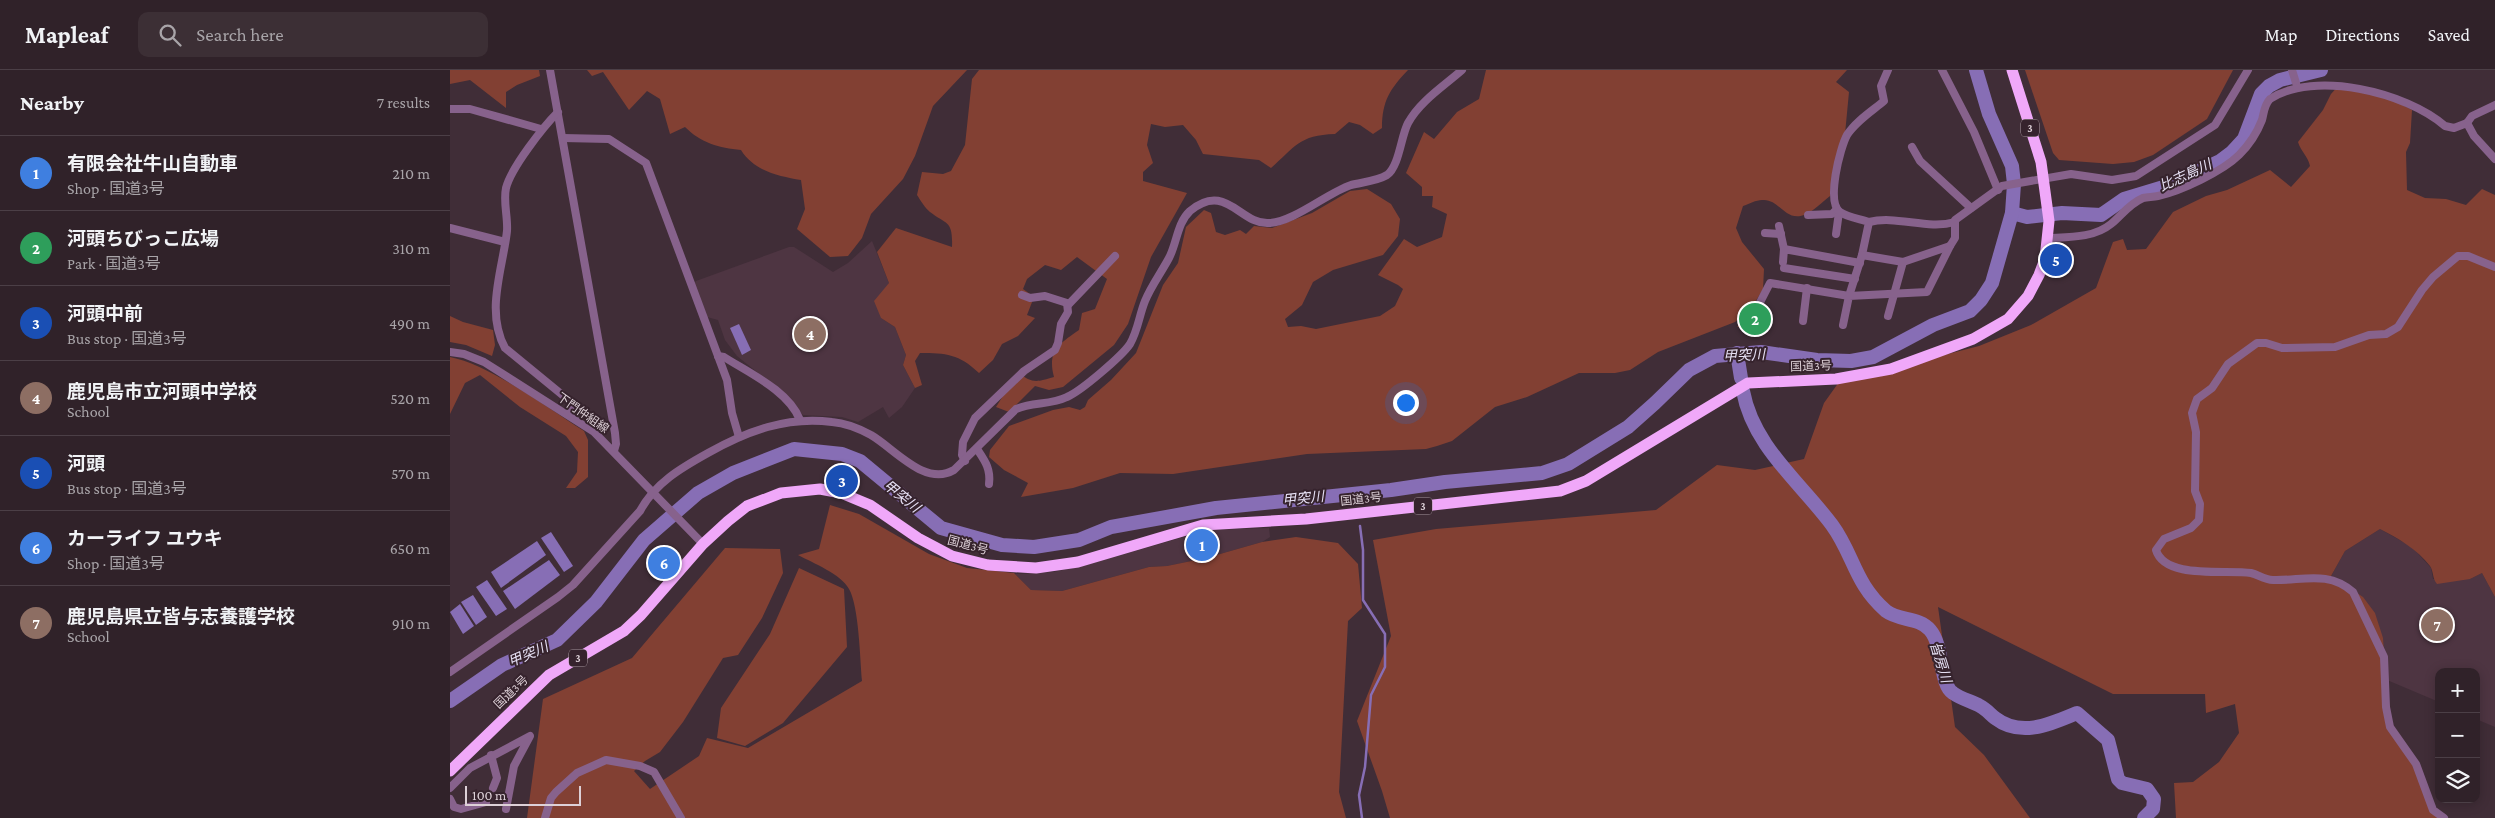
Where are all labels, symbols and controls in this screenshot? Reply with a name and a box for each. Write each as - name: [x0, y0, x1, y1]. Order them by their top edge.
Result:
- search box: [138, 12, 488, 57]
- text: Mapleaf: [25, 21, 108, 48]
- icon: search: [156, 21, 184, 49]
- text: Search here: [196, 24, 284, 45]
- text: Map: [2265, 25, 2297, 45]
- text: Directions: [2325, 25, 2400, 45]
- text: Saved: [2428, 25, 2470, 45]
- text: Nearby: [20, 91, 84, 115]
- text: 7 results: [377, 94, 430, 111]
- road number: 3: [2021, 119, 2039, 136]
- text: 有限会社牛山自動車: [67, 153, 238, 174]
- water label: 比志島川: [2156, 155, 2216, 194]
- text: 1: [33, 165, 39, 182]
- text: 210 m: [392, 165, 430, 182]
- text: Shop · 国道3号: [67, 180, 165, 197]
- text: 河頭ちびっこ広場: [67, 228, 219, 249]
- text: 2: [32, 240, 40, 257]
- text: 310 m: [392, 240, 430, 257]
- pin: 5: [2040, 241, 2072, 279]
- text: Park · 国道3号: [67, 255, 161, 272]
- pin: 2: [1739, 300, 1771, 338]
- text: 河頭中前: [67, 303, 143, 324]
- text: 3: [32, 315, 40, 332]
- text: 490 m: [389, 315, 430, 332]
- pin: 4: [794, 315, 826, 353]
- text: Bus stop · 国道3号: [67, 330, 187, 347]
- water label: 甲突川: [1723, 346, 1767, 364]
- street label: 国道3号: [1790, 358, 1832, 374]
- text: 鹿児島市立河頭中学校: [67, 381, 257, 402]
- text: 4: [32, 390, 40, 407]
- text: 520 m: [390, 390, 430, 407]
- street label: 下門仲組線: [554, 390, 612, 436]
- your location: [1393, 390, 1419, 416]
- text: School: [67, 403, 110, 420]
- text: 河頭: [67, 453, 105, 474]
- pin: 3: [826, 462, 858, 500]
- text: 5: [32, 465, 40, 482]
- text: 570 m: [391, 465, 430, 482]
- water label: 甲突川: [881, 477, 925, 517]
- text: Bus stop · 国道3号: [67, 480, 187, 497]
- water label: 甲突川: [1281, 488, 1327, 508]
- street label: 国道3号: [1340, 490, 1382, 508]
- road number: 3: [1414, 498, 1432, 514]
- pin: 1: [1186, 526, 1218, 564]
- text: カーライフ ユウキ: [67, 528, 223, 549]
- street label: 国道3号: [946, 533, 990, 557]
- text: 6: [32, 540, 40, 557]
- text: 650 m: [390, 540, 430, 557]
- pin: 6: [648, 544, 680, 582]
- text: Shop · 国道3号: [67, 555, 165, 572]
- text: 鹿児島県立皆与志養護学校: [67, 606, 295, 627]
- pin: 7: [2421, 606, 2453, 644]
- text: 7: [32, 615, 40, 632]
- text: 910 m: [392, 615, 430, 632]
- text: School: [67, 628, 110, 645]
- water label: 甲突川: [506, 637, 552, 670]
- water label: 皆房川: [1927, 640, 1955, 686]
- road number: 3: [569, 650, 587, 666]
- map controls: [2435, 668, 2480, 803]
- button: +: [2435, 668, 2480, 713]
- street label: 国道3号: [491, 672, 531, 712]
- button: −: [2435, 713, 2480, 758]
- button: layers: [2435, 758, 2480, 803]
- scale bar: [465, 783, 581, 806]
- text: 100 m: [472, 787, 506, 803]

